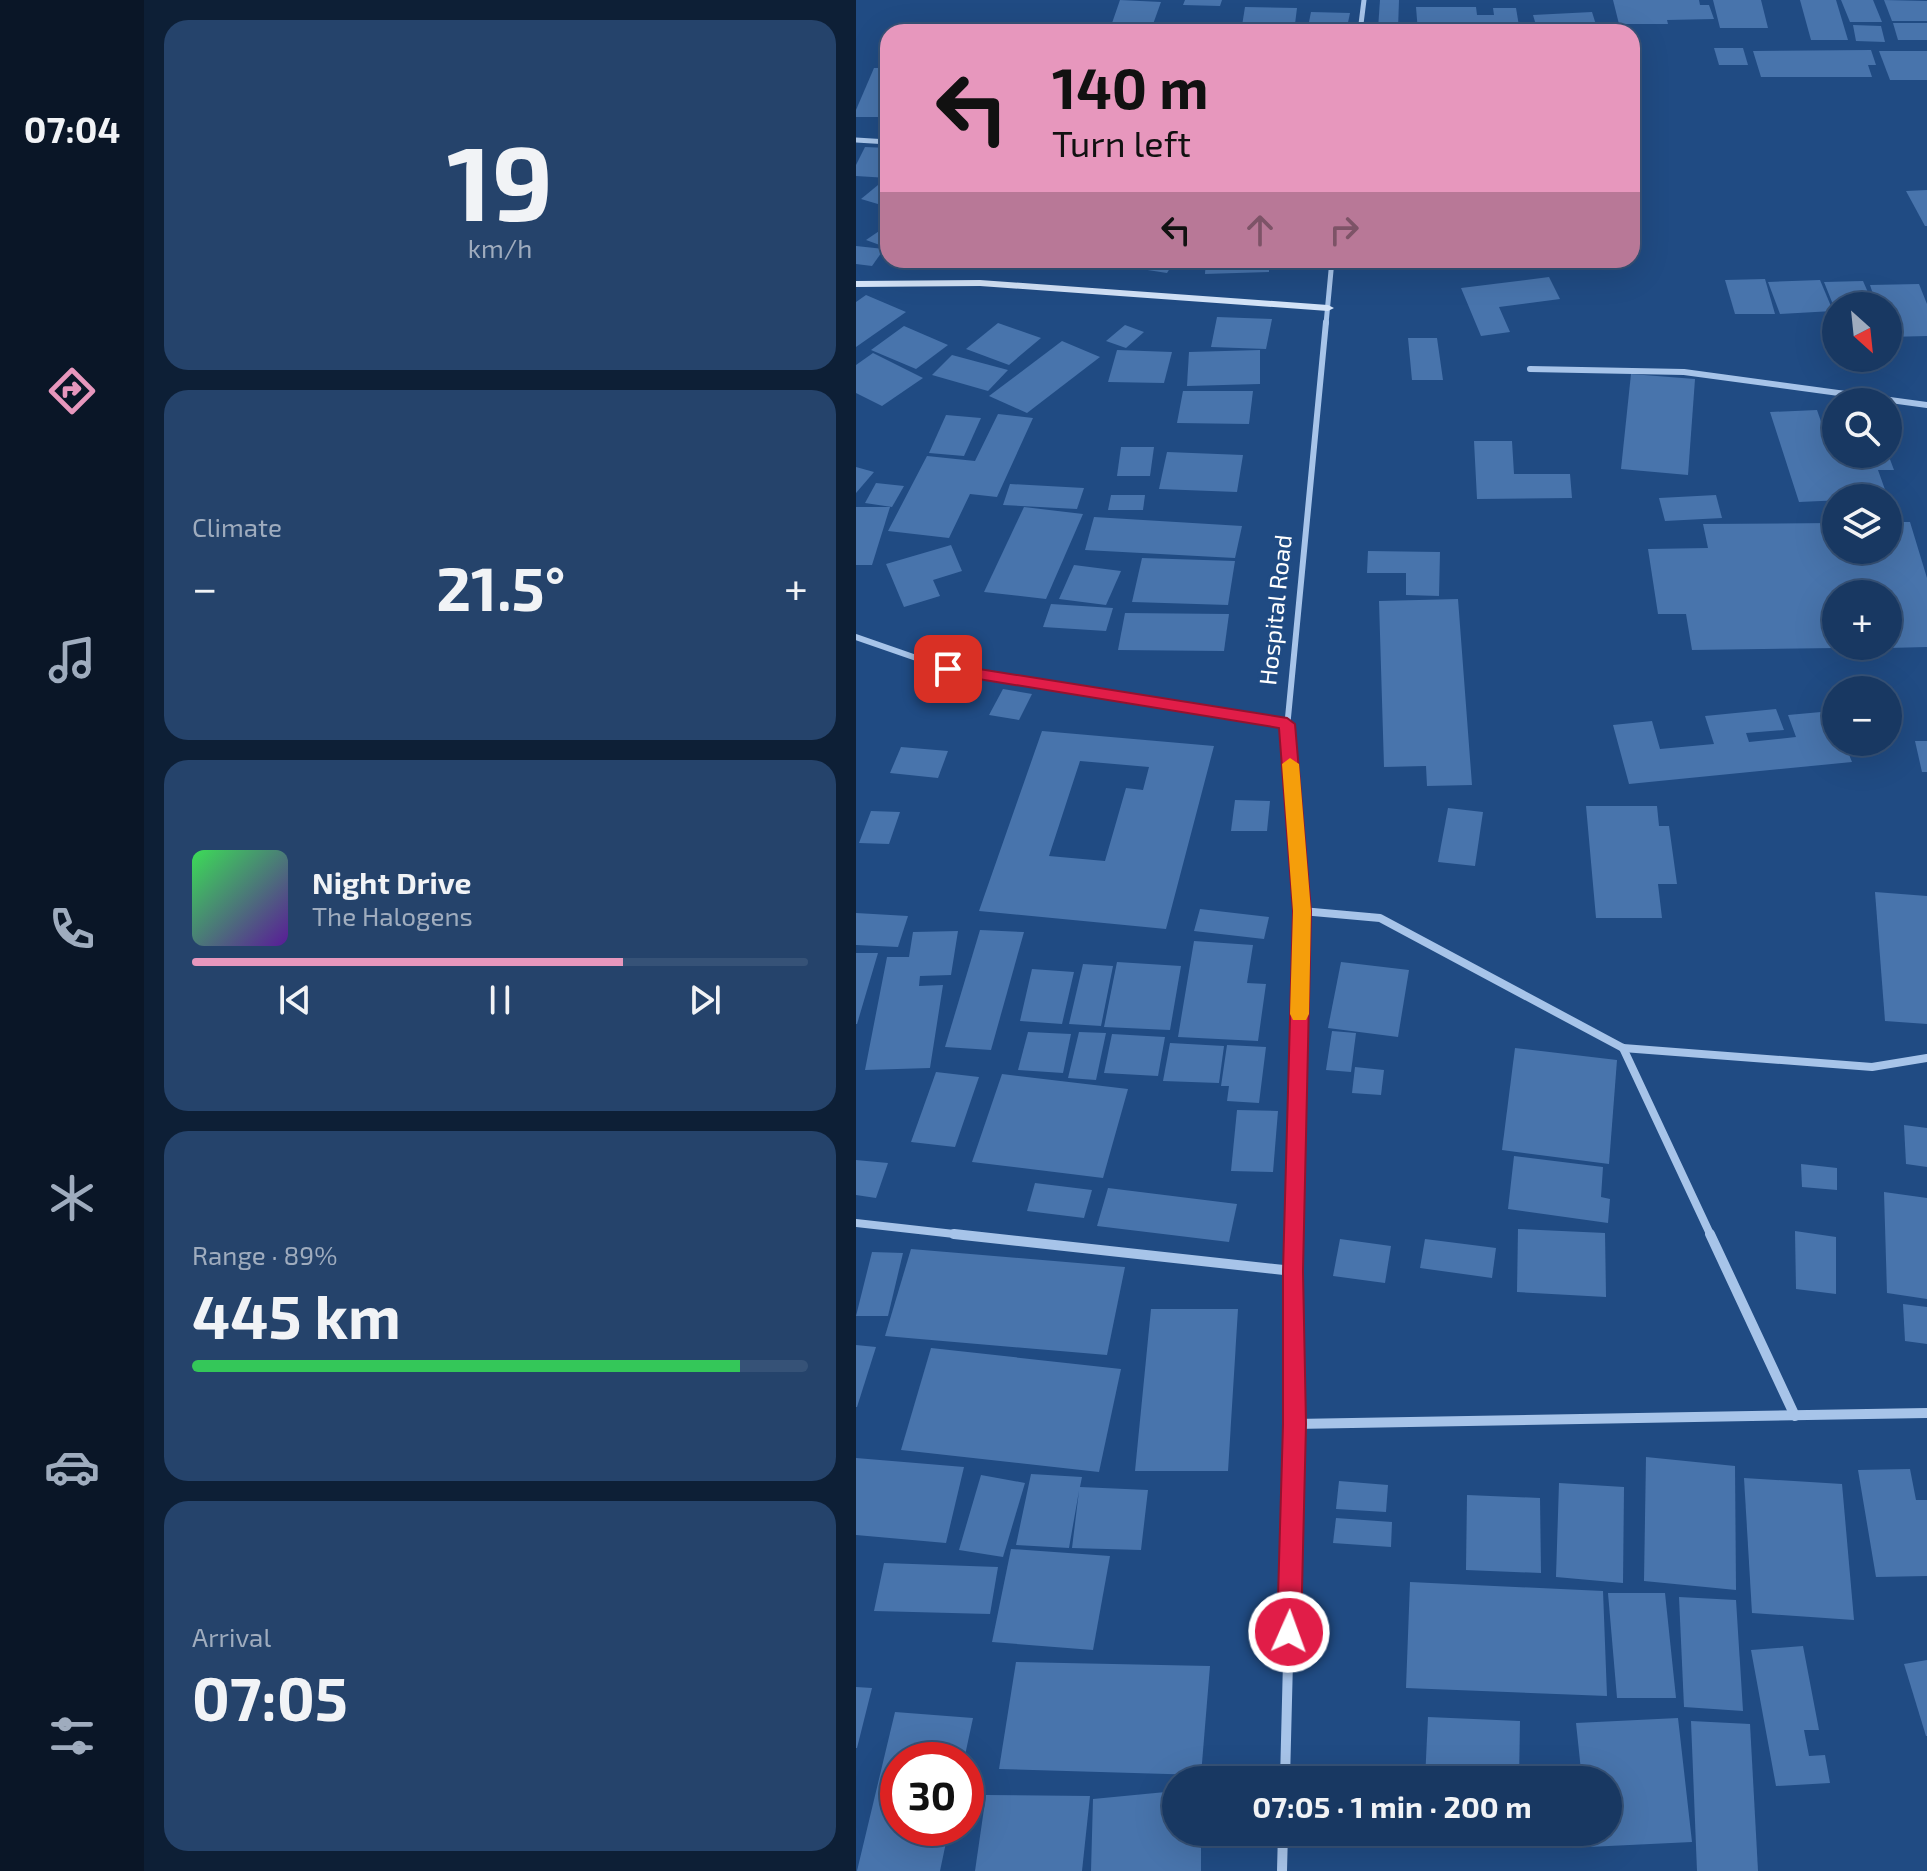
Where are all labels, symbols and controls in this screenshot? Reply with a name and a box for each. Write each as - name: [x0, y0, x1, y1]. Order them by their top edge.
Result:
- text: 140 m: [1052, 53, 1209, 120]
- icon: left: [920, 56, 1024, 160]
- text: 07:04: [24, 107, 120, 150]
- text: 19: [447, 117, 553, 242]
- text: Turn left: [1052, 121, 1191, 164]
- icon: left: [1154, 208, 1198, 252]
- icon: ahead: [1238, 208, 1282, 252]
- icon: right: [1322, 208, 1366, 252]
- text: km/h: [468, 232, 532, 263]
- north arrow: [1822, 292, 1902, 372]
- map controls: [1822, 292, 1902, 756]
- icon: directions: [44, 363, 100, 419]
- button: search: [1822, 388, 1902, 468]
- button: layers: [1822, 484, 1902, 564]
- text: Climate: [192, 511, 282, 542]
- street label: Hospital Road: [1252, 533, 1297, 687]
- text: 21.5°: [436, 551, 565, 623]
- text: −: [192, 560, 218, 613]
- text: +: [784, 560, 808, 613]
- button: +: [1822, 580, 1902, 660]
- icon: music: [44, 632, 100, 688]
- pin: [914, 635, 982, 703]
- icon: arrive: [926, 647, 970, 691]
- button: −: [1822, 676, 1902, 756]
- text: Night Drive: [312, 864, 471, 900]
- text: The Halogens: [312, 900, 473, 931]
- icon: phone: [44, 901, 100, 957]
- icon: previous: [273, 978, 317, 1022]
- icon: pause: [478, 978, 522, 1022]
- icon: next: [683, 978, 727, 1022]
- icon: climate: [44, 1170, 100, 1226]
- text: Range · 89%: [192, 1239, 337, 1270]
- text: 445 km: [192, 1279, 401, 1351]
- icon: car: [44, 1439, 100, 1495]
- position arrow: [1247, 1590, 1331, 1674]
- text: Arrival: [192, 1621, 271, 1652]
- text: 07:05: [192, 1661, 348, 1733]
- icon: filters: [44, 1708, 100, 1764]
- speed limit sign: 30: [880, 1742, 984, 1846]
- text: 07:05 · 1 min · 200 m: [1252, 1788, 1532, 1824]

